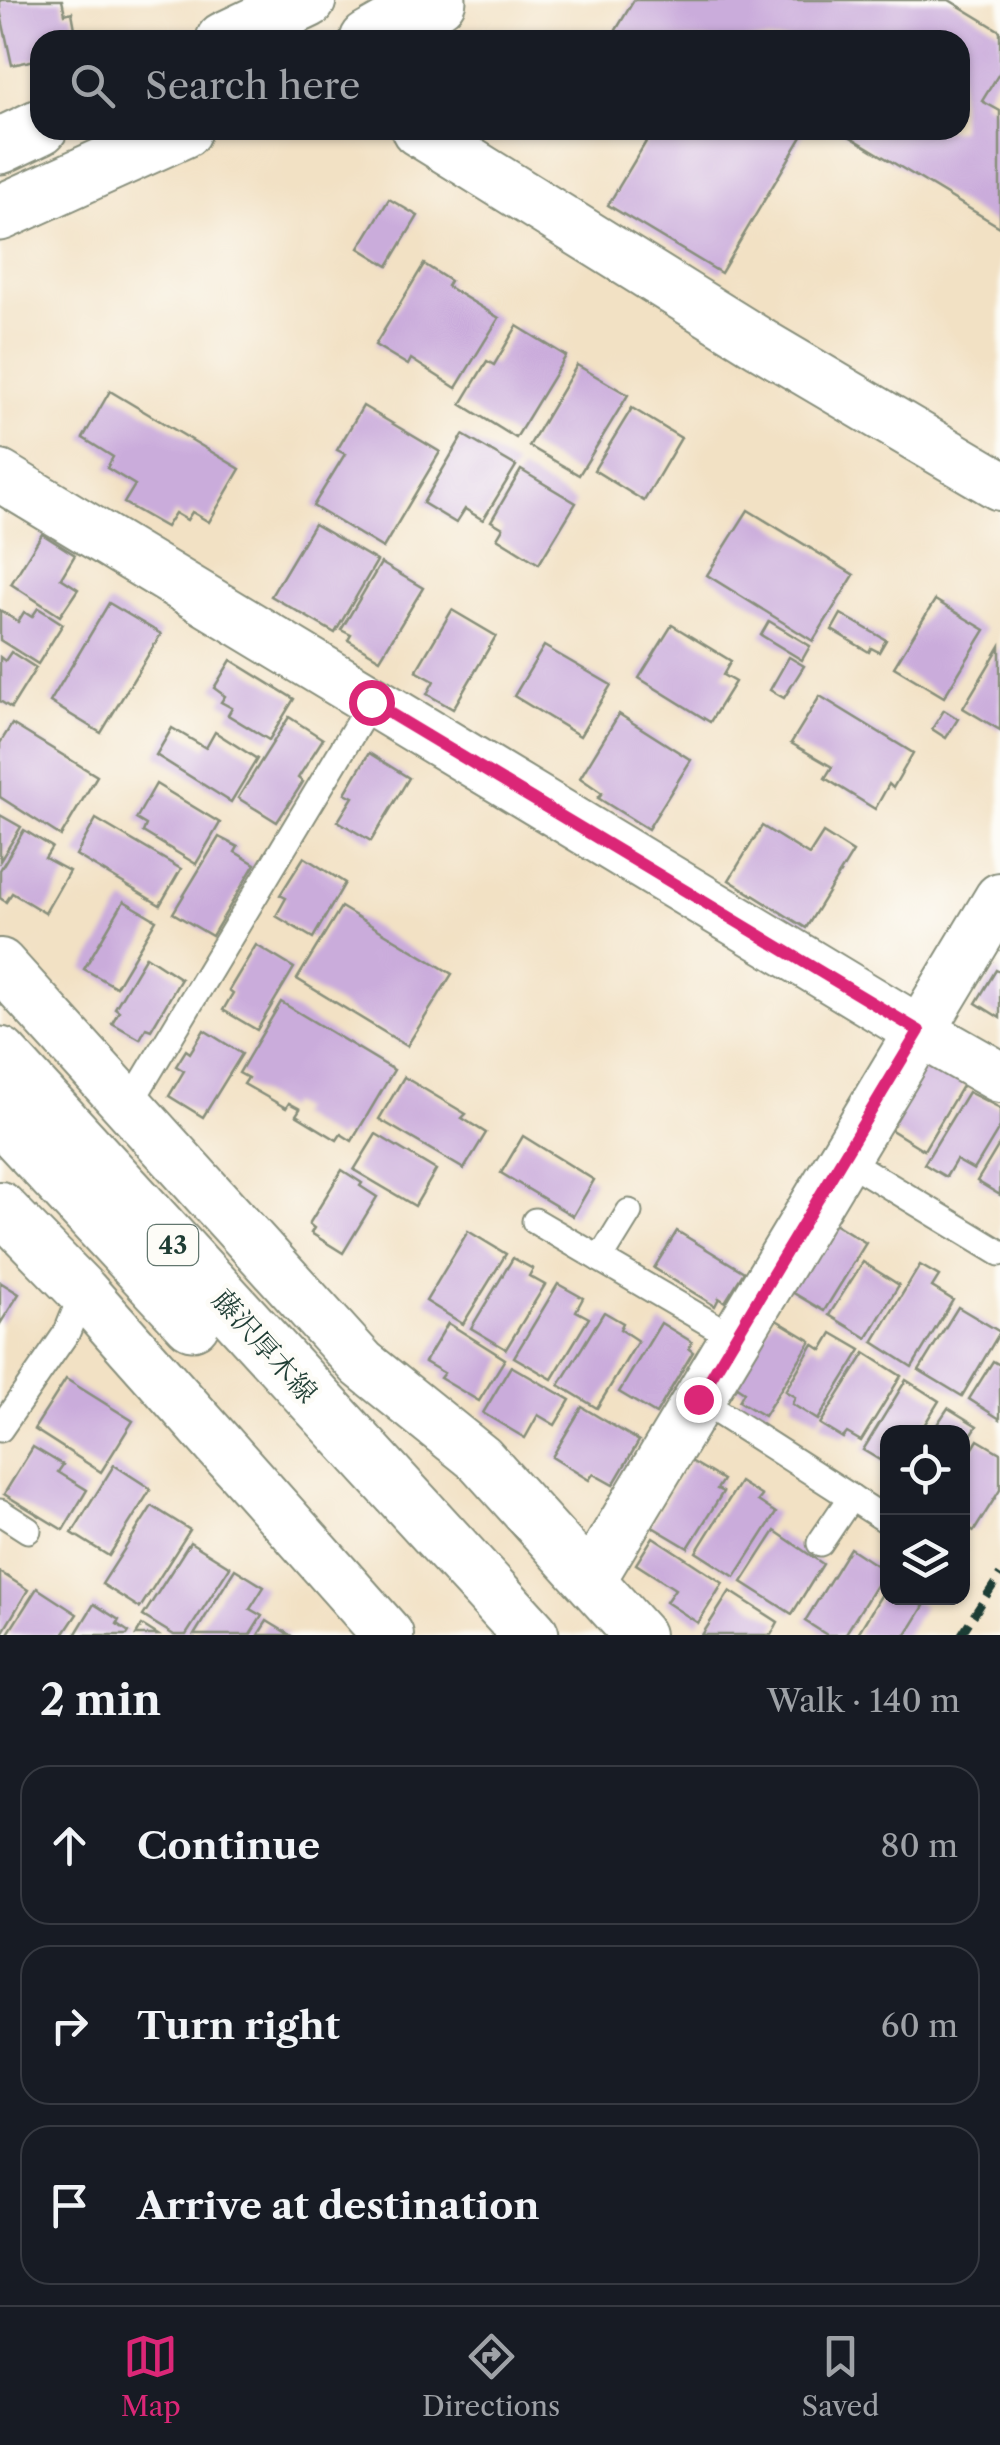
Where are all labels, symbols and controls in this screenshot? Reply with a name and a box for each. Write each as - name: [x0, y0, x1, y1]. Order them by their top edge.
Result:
- search box: [30, 30, 970, 140]
- icon: search: [65, 58, 120, 113]
- text: Search here: [145, 62, 360, 109]
- route start: [349, 680, 395, 726]
- road number: 43: [148, 1225, 198, 1265]
- street label: 藤沢厚木線: [206, 1283, 324, 1409]
- route end: [676, 1377, 722, 1423]
- map controls: [880, 1425, 970, 1605]
- button: locate: [880, 1425, 970, 1515]
- button: layers: [880, 1515, 970, 1605]
- text: 2 min: [40, 1674, 161, 1726]
- text: Walk · 140 m: [767, 1681, 960, 1720]
- icon: ahead: [42, 1818, 97, 1873]
- text: Continue: [137, 1822, 320, 1869]
- text: 80 m: [880, 1826, 958, 1865]
- icon: right: [42, 1998, 97, 2053]
- text: Turn right: [137, 2002, 340, 2049]
- text: 60 m: [881, 2006, 958, 2045]
- icon: arrive: [42, 2178, 97, 2233]
- text: Arrive at destination: [137, 2182, 540, 2229]
- tab: Map: [121, 2329, 181, 2423]
- tab: Directions: [422, 2329, 560, 2423]
- tab: Saved: [802, 2329, 879, 2423]

